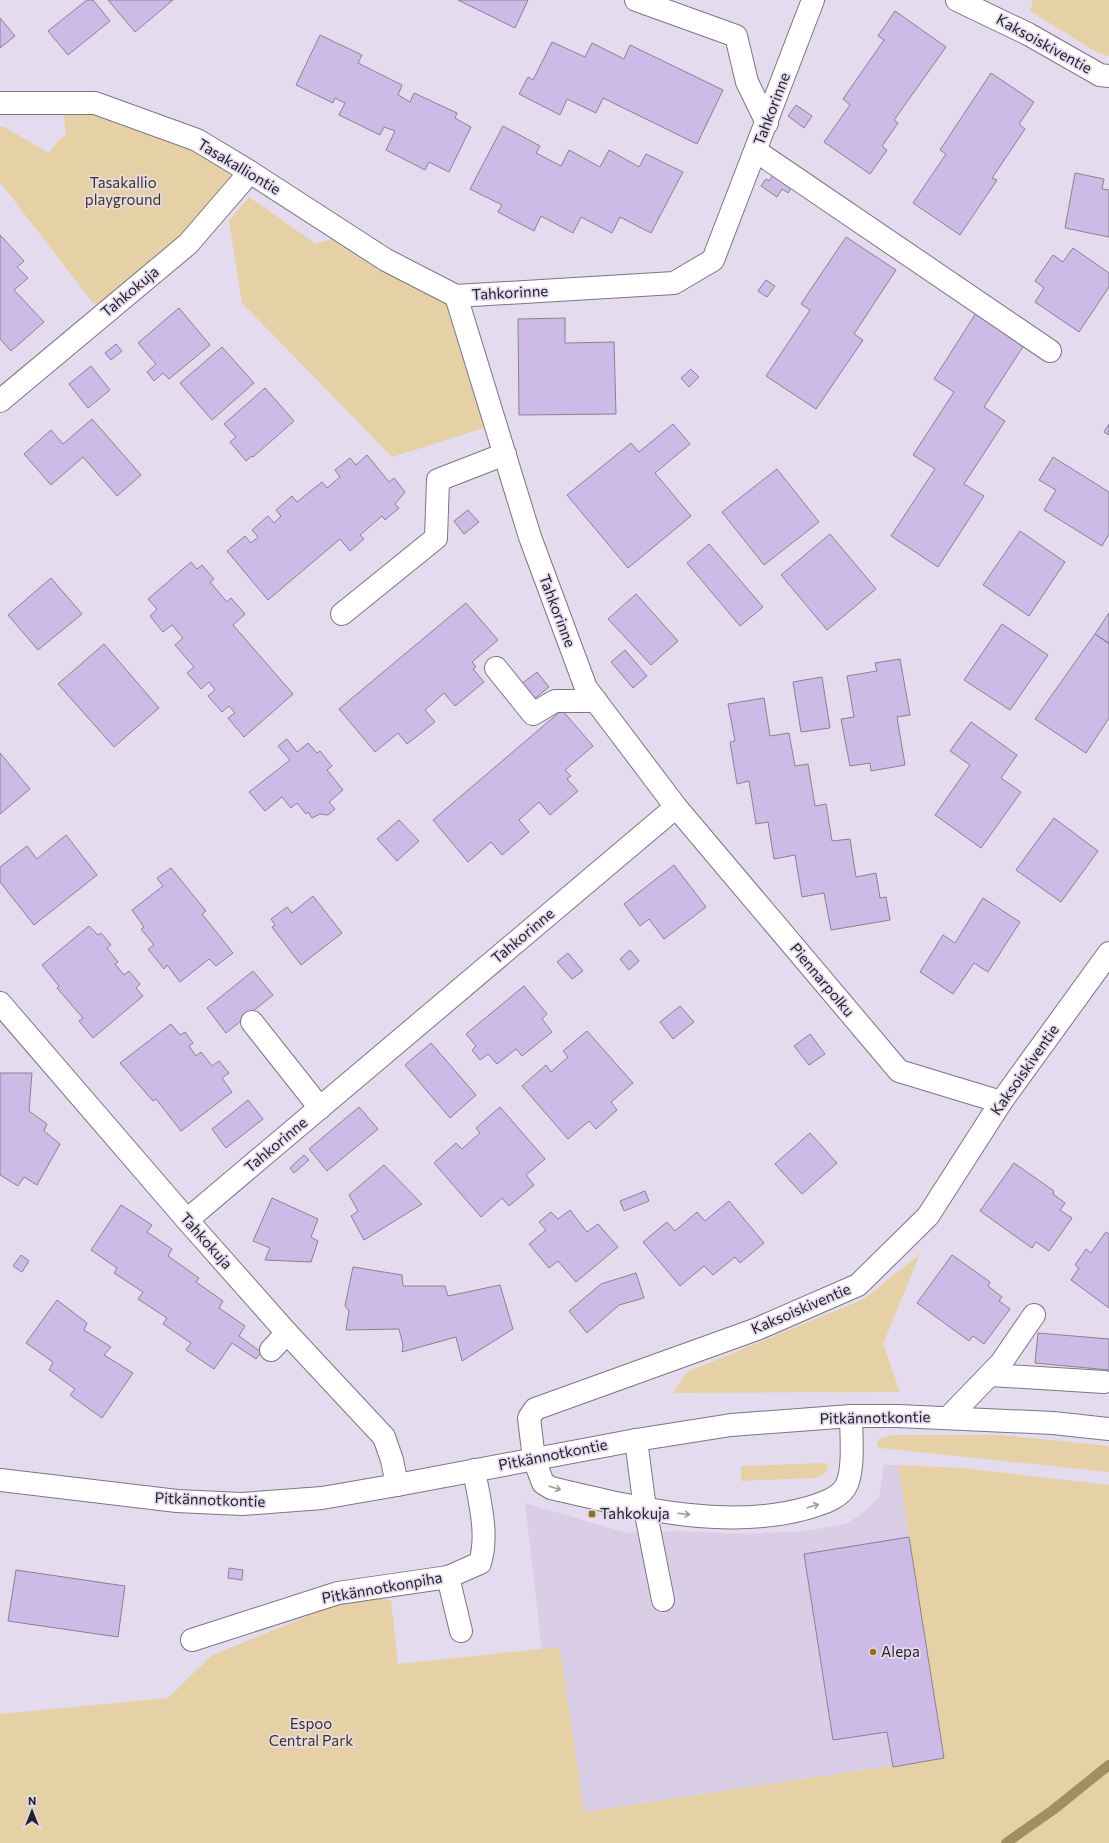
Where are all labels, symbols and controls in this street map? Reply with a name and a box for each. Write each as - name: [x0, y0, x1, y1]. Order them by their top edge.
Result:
- street label: Kaksoiskiventie: [994, 9, 1095, 77]
- street label: Tahkorinne: [749, 70, 793, 148]
- street label: Tasakalliontie: [195, 134, 284, 198]
- park label: Tasakallio playground: [85, 173, 161, 208]
- street label: Tahkokuja: [97, 262, 162, 321]
- street label: Tahkorinne: [471, 281, 549, 303]
- street label: Tahkorinne: [536, 572, 580, 650]
- street label: Tahkorinne: [487, 904, 557, 967]
- street label: Piennarpolku: [787, 939, 859, 1020]
- street label: Kaksoiskiventie: [986, 1021, 1062, 1118]
- street label: Tahkorinne: [240, 1113, 310, 1176]
- street label: Tahkokuja: [177, 1208, 237, 1272]
- street label: Kaksoiskiventie: [748, 1279, 853, 1337]
- street label: Pitkännotkontie: [819, 1407, 931, 1427]
- street label: Pitkännotkontie: [497, 1435, 609, 1473]
- one-way arrow: [548, 1485, 561, 1492]
- street label: Pitkännotkontie: [154, 1488, 266, 1510]
- one-way arrow: [806, 1502, 819, 1509]
- place label: Tahkokuja: [600, 1504, 670, 1522]
- marker: Tahkokuja: [587, 1509, 597, 1519]
- one-way arrow: [677, 1510, 690, 1518]
- street label: Pitkännotkonpiha: [320, 1568, 443, 1606]
- place label: Alepa: [881, 1642, 920, 1660]
- marker: Alepa: [868, 1647, 878, 1657]
- park label: Espoo Central Park: [269, 1714, 353, 1749]
- north arrow: [12, 1791, 52, 1831]
- text: N: [28, 1794, 36, 1807]

